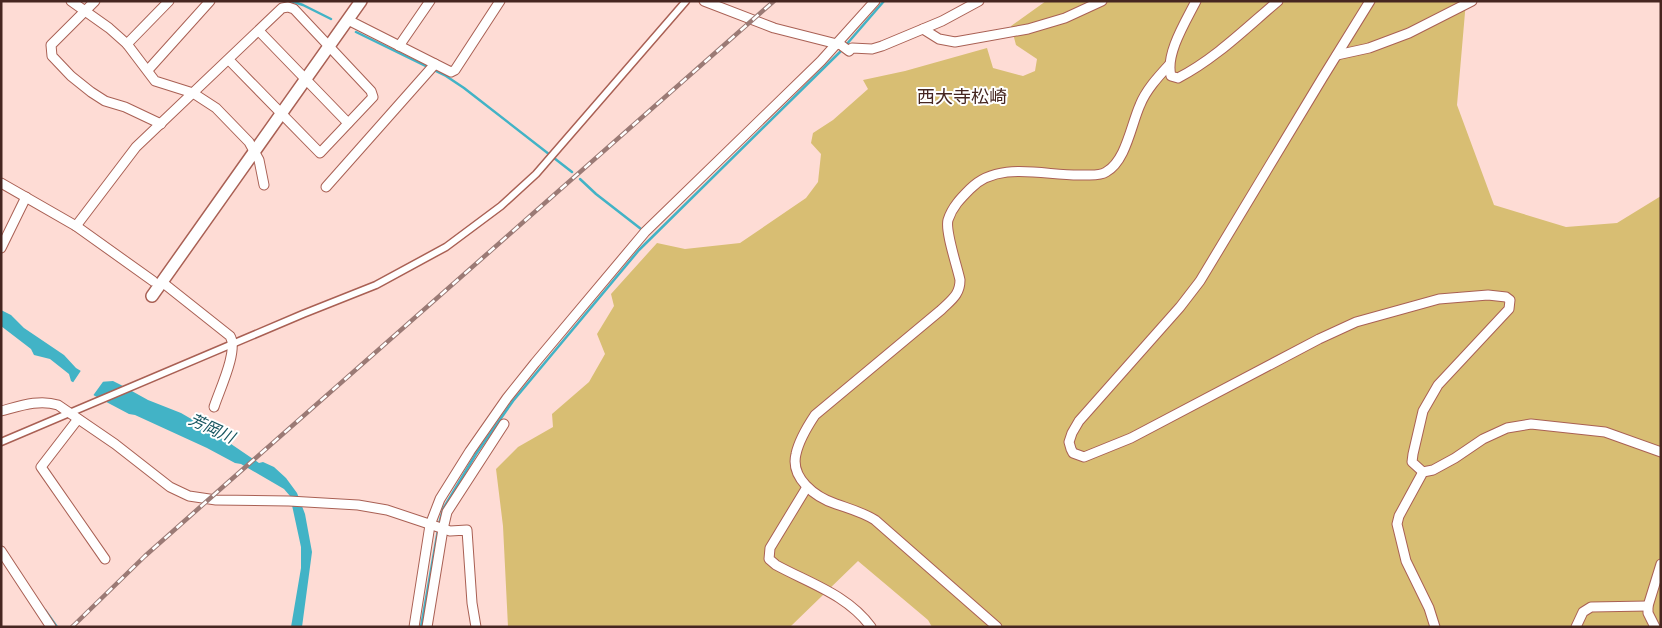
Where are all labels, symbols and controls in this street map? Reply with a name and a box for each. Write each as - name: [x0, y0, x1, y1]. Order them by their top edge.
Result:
- district label: 西大寺松崎: [917, 85, 1007, 109]
- water label: 芳岡川: [185, 409, 240, 450]

